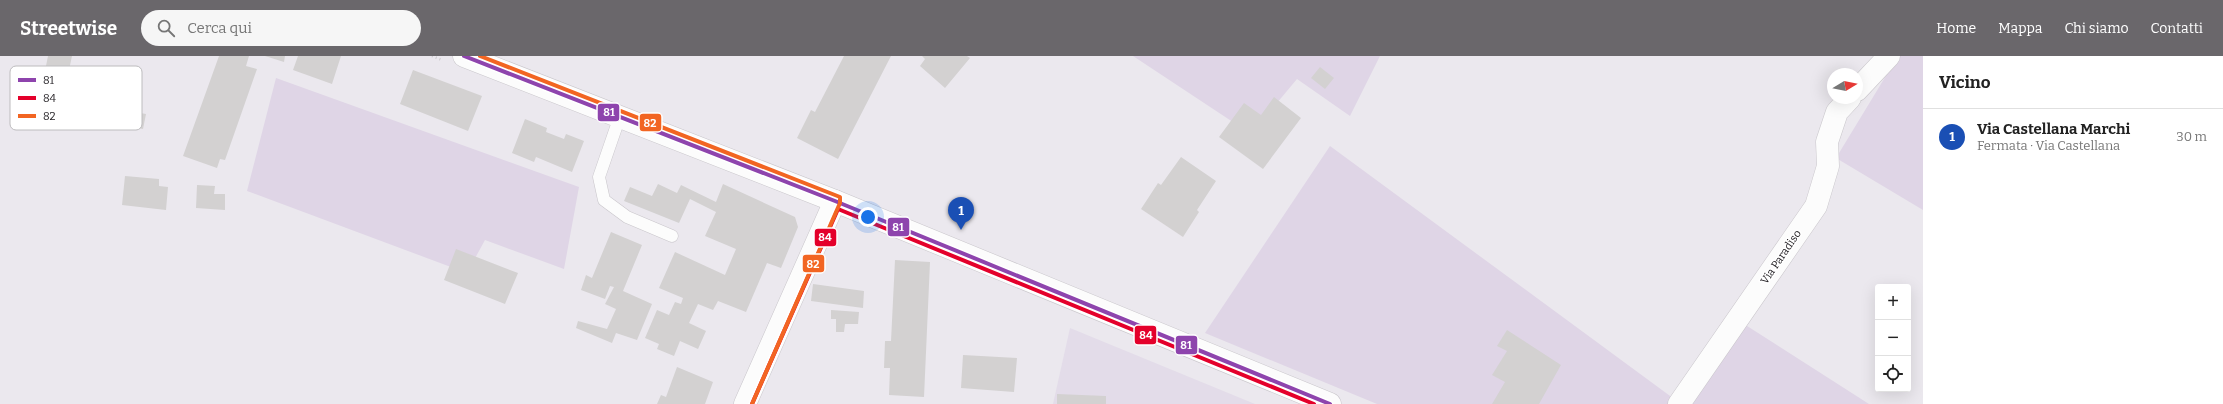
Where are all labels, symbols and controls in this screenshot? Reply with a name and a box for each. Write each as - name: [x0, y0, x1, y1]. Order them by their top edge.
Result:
- search box: [141, 10, 421, 46]
- text: Streetwise: [20, 17, 117, 40]
- icon: search: [155, 17, 177, 39]
- text: Cerca qui: [187, 19, 252, 37]
- text: Home: [1936, 20, 1976, 37]
- text: Mappa: [1998, 20, 2043, 37]
- text: Chi siamo: [2065, 20, 2129, 37]
- text: Contatti: [2151, 20, 2203, 37]
- legend: [10, 66, 142, 130]
- north arrow: [1827, 68, 1863, 104]
- text: Vicino: [1939, 72, 1991, 93]
- text: 81: [43, 74, 55, 87]
- text: 84: [43, 92, 57, 105]
- line badge: 81: [597, 103, 620, 122]
- text: 81: [603, 106, 615, 119]
- text: 82: [43, 110, 56, 123]
- line badge: 82: [639, 113, 662, 132]
- text: 82: [644, 117, 656, 130]
- text: Via Castellana Marchi: [1977, 120, 2130, 138]
- text: 1: [1949, 129, 1955, 144]
- text: 30 m: [2176, 129, 2207, 144]
- text: Fermata · Via Castellana: [1977, 138, 2120, 153]
- pin: 1: [948, 197, 974, 230]
- your location: [858, 207, 878, 227]
- line badge: 81: [887, 217, 910, 237]
- text: 81: [892, 221, 904, 234]
- street label: Via Paradiso: [1758, 227, 1804, 287]
- line badge: 84: [814, 228, 837, 247]
- text: 84: [818, 231, 832, 244]
- line badge: 82: [802, 254, 825, 273]
- text: 82: [807, 258, 819, 271]
- map controls: [1875, 284, 1911, 392]
- button: +: [1875, 284, 1911, 320]
- button: −: [1875, 320, 1911, 356]
- line badge: 84: [1134, 325, 1157, 345]
- text: 84: [1139, 329, 1153, 342]
- line badge: 81: [1175, 335, 1198, 355]
- text: 81: [1180, 339, 1192, 352]
- button: locate: [1875, 356, 1911, 392]

